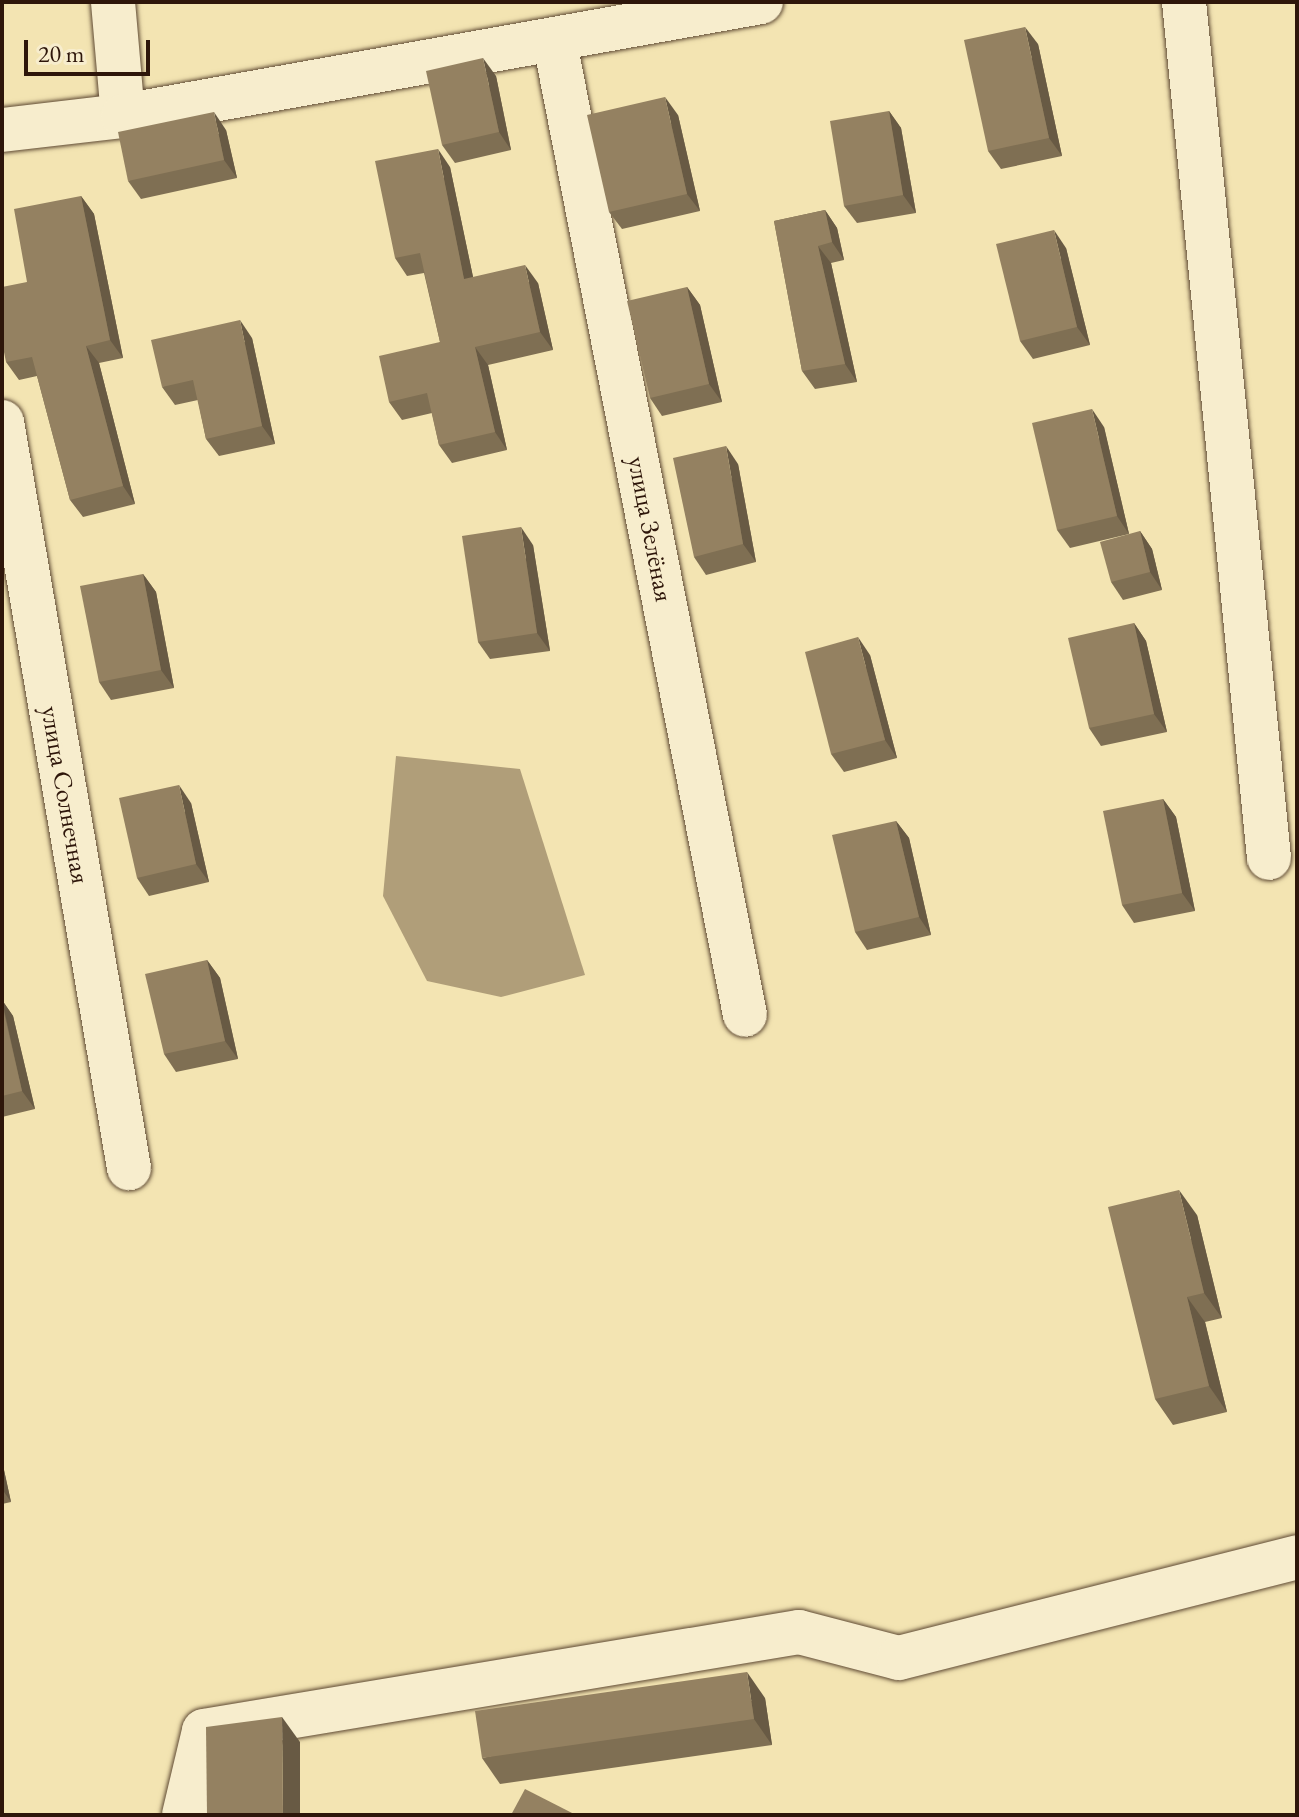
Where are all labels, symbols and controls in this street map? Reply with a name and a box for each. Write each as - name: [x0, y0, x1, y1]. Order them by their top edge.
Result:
- scale bar: [28, 24, 154, 74]
- text: 20 m: [38, 38, 85, 69]
- street label: улица Зелёная: [621, 454, 679, 604]
- street label: улица Солнечная: [34, 704, 96, 886]

